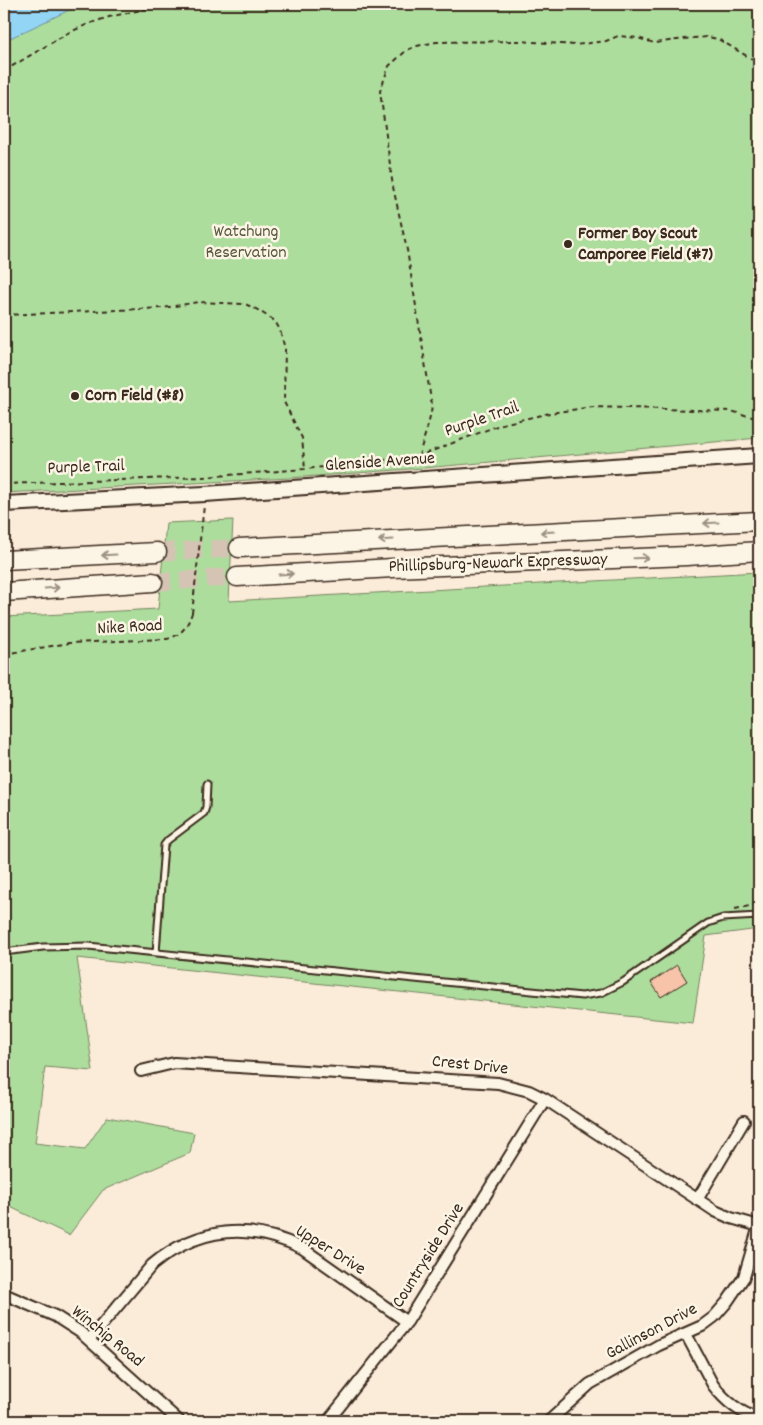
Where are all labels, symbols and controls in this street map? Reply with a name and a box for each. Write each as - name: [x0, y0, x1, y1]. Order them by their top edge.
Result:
- park label: Watchung Reservation: [205, 220, 287, 266]
- place label: Former Boy Scout Camporee Field (#7): [578, 222, 713, 268]
- marker: Former Boy Scout Camporee Field (#7): [562, 238, 574, 250]
- place label: Corn Field (#8): [85, 384, 184, 409]
- marker: Corn Field (#8): [69, 390, 81, 402]
- street label: Purple Trail: [441, 395, 523, 444]
- street label: Glenside Avenue: [324, 447, 436, 479]
- street label: Purple Trail: [47, 454, 126, 482]
- one-way arrow: [703, 519, 719, 528]
- one-way arrow: [541, 527, 557, 536]
- one-way arrow: [378, 536, 394, 545]
- street label: Phillipsburg-Newark Expressway: [388, 548, 609, 580]
- one-way arrow: [101, 550, 117, 560]
- one-way arrow: [632, 553, 648, 562]
- one-way arrow: [278, 570, 294, 579]
- one-way arrow: [44, 583, 60, 593]
- street label: Nike Road: [97, 614, 163, 642]
- street label: Crest Drive: [431, 1050, 509, 1082]
- street label: Countryside Drive: [387, 1199, 471, 1313]
- street label: Upper Drive: [290, 1220, 370, 1282]
- street label: Gallinson Drive: [602, 1297, 702, 1367]
- street label: Winchip Road: [65, 1300, 149, 1374]

